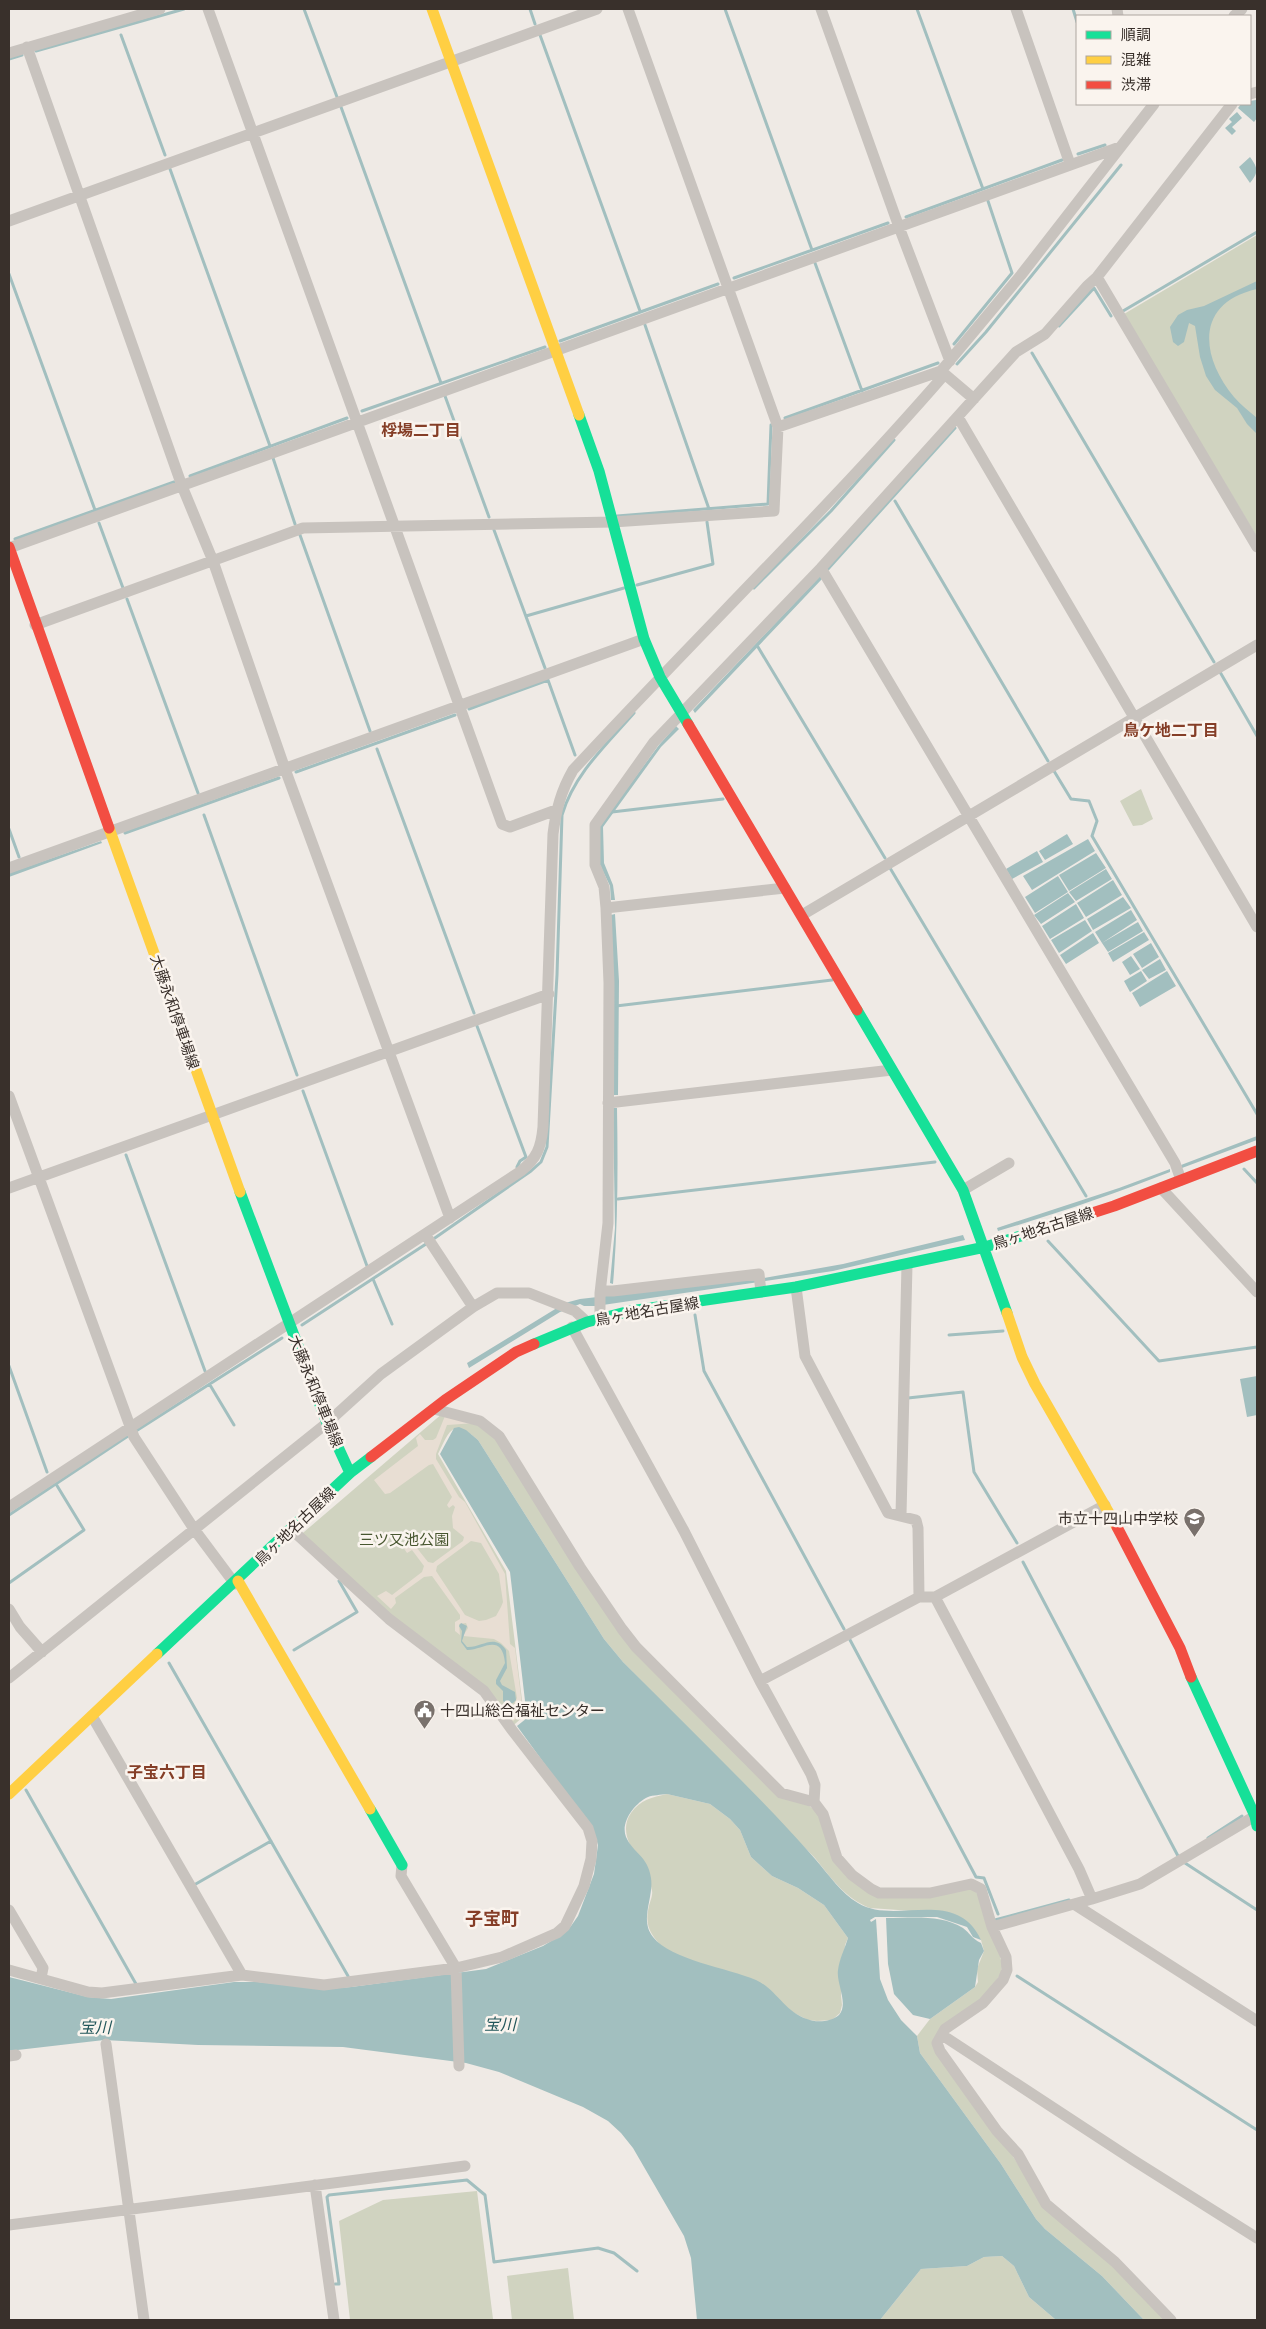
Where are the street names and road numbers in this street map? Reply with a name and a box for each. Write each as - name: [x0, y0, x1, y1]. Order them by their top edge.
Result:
- street label: 大藤永和停車場線: [146, 952, 204, 1072]
- street label: 鳥ヶ地名古屋線: [990, 1203, 1096, 1253]
- street label: 鳥ヶ地名古屋線: [594, 1293, 700, 1329]
- street label: 大藤永和停車場線: [285, 1332, 347, 1450]
- street label: 鳥ヶ地名古屋線: [251, 1483, 339, 1569]

